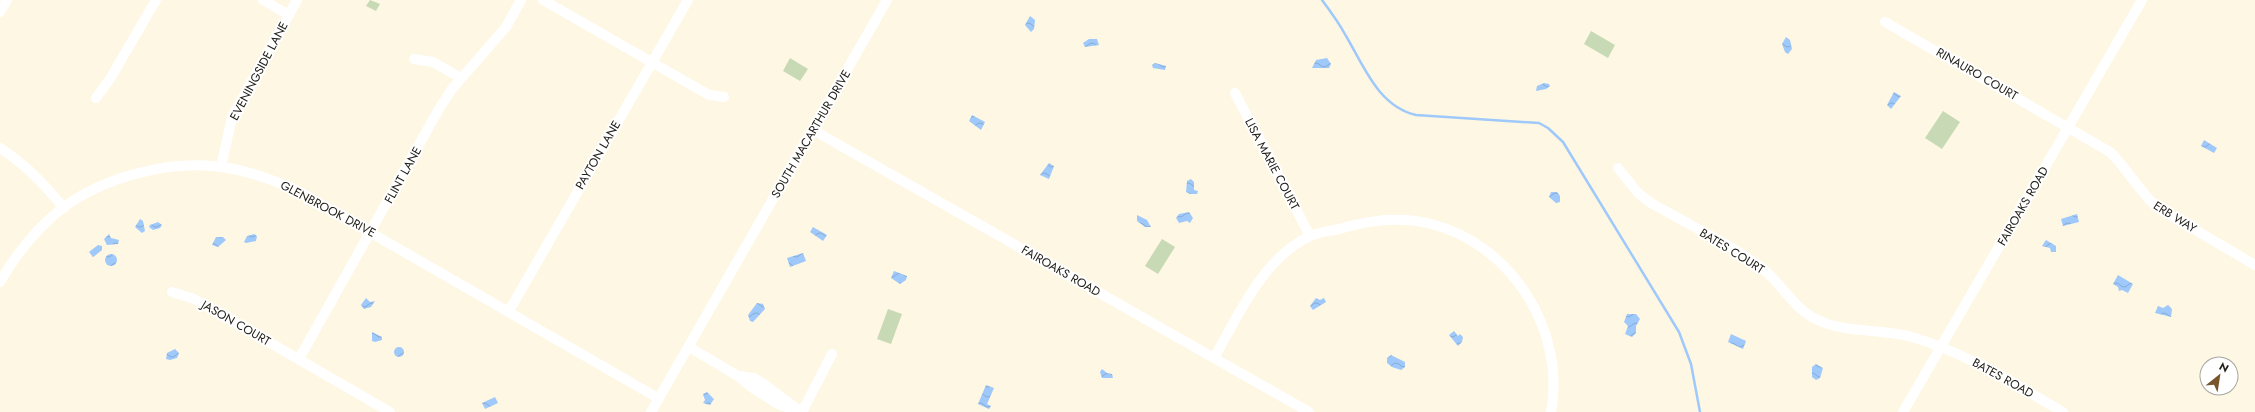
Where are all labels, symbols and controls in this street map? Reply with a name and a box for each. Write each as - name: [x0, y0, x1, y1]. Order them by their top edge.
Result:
- street label: EVENINGSIDE LANE: [225, 18, 293, 124]
- street label: RINAURO COURT: [1933, 43, 2022, 105]
- street label: SOUTH MACARTHUR DRIVE: [767, 66, 855, 202]
- street label: LISA MARIE COURT: [1240, 115, 1304, 213]
- street label: PAYTON LANE: [571, 117, 625, 193]
- street label: FLINT LANE: [380, 143, 426, 207]
- street label: FAIROAKS ROAD: [1993, 163, 2053, 249]
- street label: GLENBROOK DRIVE: [277, 176, 379, 242]
- street label: ERB WAY: [2150, 197, 2200, 238]
- street label: BATES COURT: [1696, 224, 1768, 278]
- street label: FAIROAKS ROAD: [1018, 241, 1104, 301]
- street label: JASON COURT: [196, 295, 274, 350]
- street label: BATES ROAD: [1969, 354, 2037, 402]
- north arrow: [2199, 356, 2239, 396]
- text: N: [2216, 358, 2232, 376]

